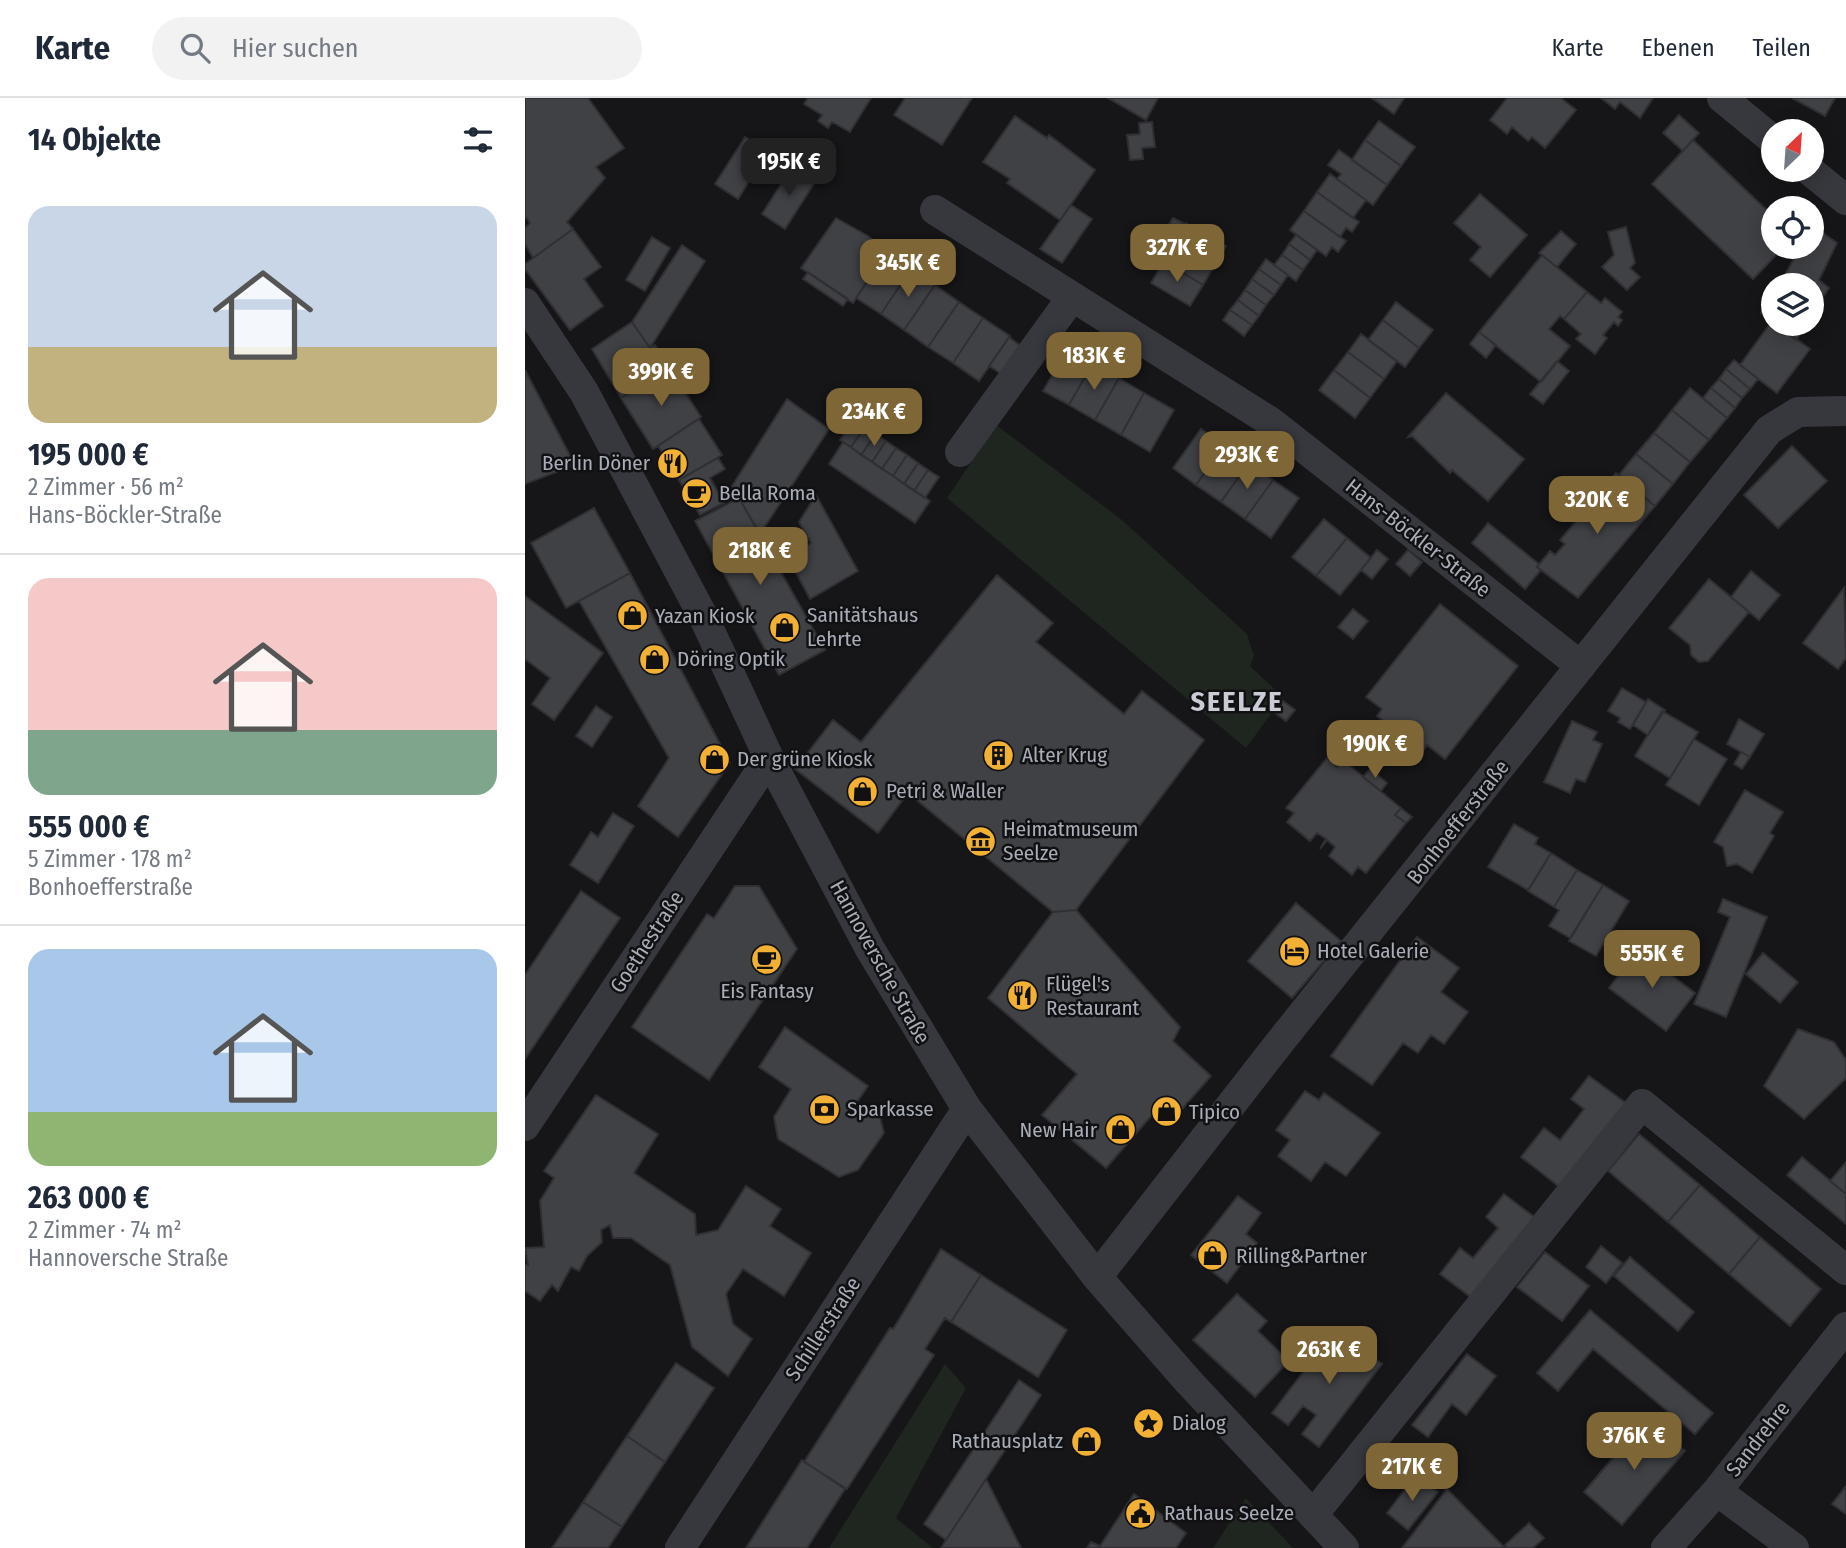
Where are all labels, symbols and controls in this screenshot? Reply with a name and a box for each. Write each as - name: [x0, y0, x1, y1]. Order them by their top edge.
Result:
- search box: [152, 17, 642, 80]
- text: Karte: [35, 28, 110, 68]
- icon: search: [176, 29, 214, 67]
- text: Hier suchen: [232, 33, 359, 64]
- text: Karte: [1552, 34, 1604, 62]
- text: Ebenen: [1642, 34, 1715, 62]
- text: Teilen: [1753, 34, 1811, 62]
- north arrow: [1761, 119, 1823, 182]
- map controls: [1761, 119, 1824, 336]
- icon: filters: [459, 121, 497, 159]
- text: 14 Objekte: [28, 122, 161, 158]
- pin: 195K €: [732, 139, 846, 198]
- text: 195K €: [757, 147, 821, 175]
- button: locate: [1761, 196, 1824, 259]
- pin: 327K €: [1120, 225, 1234, 284]
- text: 327K €: [1146, 233, 1208, 261]
- pin: 345K €: [851, 240, 965, 299]
- text: 345K €: [876, 248, 940, 276]
- icon: home: [200, 252, 326, 378]
- button: layers: [1761, 273, 1824, 336]
- pin: 183K €: [1037, 332, 1151, 392]
- text: 183K €: [1062, 341, 1126, 369]
- pin: 399K €: [604, 348, 718, 408]
- text: 399K €: [629, 357, 693, 385]
- pin: 234K €: [817, 388, 931, 448]
- text: 234K €: [842, 397, 906, 425]
- pin: 293K €: [1190, 432, 1304, 491]
- text: 195 000 €: [28, 437, 149, 473]
- text: 293K €: [1215, 440, 1279, 468]
- restaurant icon: Berlin Döner: [656, 446, 690, 480]
- place label: Berlin Döner: [542, 450, 651, 476]
- text: 2 Zimmer · 56 m²: [28, 473, 184, 501]
- street label: Hans-Böckler-Straße: [1340, 473, 1496, 603]
- cafe icon: Bella Roma: [679, 476, 713, 510]
- pin: 320K €: [1540, 476, 1654, 536]
- place label: Bella Roma: [719, 480, 816, 506]
- text: 320K €: [1565, 485, 1629, 513]
- text: Hans-Böckler-Straße: [28, 501, 222, 529]
- pin: 218K €: [703, 528, 817, 587]
- text: 218K €: [729, 536, 791, 564]
- shop icon: Yazan Kiosk: [615, 599, 649, 633]
- place label: Sanitätshaus Lehrte: [807, 602, 918, 652]
- place label: Yazan Kiosk: [655, 603, 755, 629]
- shop icon: Sanitätshaus Lehrte: [767, 610, 801, 644]
- icon: home: [200, 624, 326, 750]
- shop icon: Döring Optik: [637, 642, 671, 676]
- place label: Döring Optik: [677, 646, 785, 672]
- district label: SEELZE: [1190, 685, 1284, 718]
- pin: 190K €: [1318, 720, 1432, 780]
- text: 190K €: [1343, 729, 1407, 757]
- building icon: Alter Krug: [982, 738, 1016, 772]
- shop icon: Der grüne Kiosk: [697, 742, 731, 776]
- place label: Alter Krug: [1022, 742, 1107, 768]
- place label: Der grüne Kiosk: [737, 746, 873, 772]
- street label: Bonhoefferstraße: [1401, 755, 1515, 889]
- shop icon: Petri & Waller: [846, 774, 880, 808]
- place label: Petri & Waller: [886, 778, 1005, 804]
- text: 555 000 €: [28, 809, 150, 845]
- place label: Heimatmuseum Seelze: [1003, 816, 1138, 866]
- museum icon: Heimatmuseum Seelze: [963, 824, 997, 858]
- text: 5 Zimmer · 178 m²: [28, 845, 192, 873]
- text: Bonhoefferstraße: [28, 873, 193, 901]
- street label: Hannoversche Straße: [824, 876, 936, 1048]
- street label: Goethestraße: [604, 886, 690, 998]
- pin: 555K €: [1595, 930, 1709, 990]
- hotel icon: Hotel Galerie: [1277, 934, 1311, 968]
- place label: Hotel Galerie: [1317, 938, 1429, 964]
- text: 555K €: [1620, 939, 1684, 967]
- cafe icon: Eis Fantasy: [750, 942, 784, 976]
- place label: Flügel's Restaurant: [1046, 971, 1139, 1021]
- place label: Eis Fantasy: [720, 978, 814, 1004]
- restaurant icon: Flügel's Restaurant: [1006, 979, 1040, 1013]
- icon: home: [200, 995, 326, 1121]
- bank icon: Sparkasse: [807, 1092, 841, 1126]
- shop icon: Tipico: [1149, 1095, 1183, 1129]
- place label: Sparkasse: [847, 1096, 934, 1122]
- place label: Tipico: [1189, 1099, 1240, 1125]
- shop icon: New Hair: [1103, 1113, 1137, 1147]
- place label: New Hair: [1020, 1117, 1098, 1143]
- text: 263 000 €: [28, 1180, 149, 1216]
- text: 2 Zimmer · 74 m²: [28, 1216, 182, 1244]
- shop icon: Rilling&Partner: [1196, 1239, 1230, 1273]
- place label: Rilling&Partner: [1236, 1243, 1368, 1269]
- text: Hannoversche Straße: [28, 1244, 228, 1272]
- street label: Schillerstraße: [780, 1272, 866, 1386]
- pin: 263K €: [1272, 1326, 1386, 1386]
- text: 263K €: [1297, 1335, 1361, 1363]
- street label: Sandrehre: [1721, 1396, 1795, 1482]
- place icon: Dialog: [1132, 1406, 1166, 1440]
- place label: Dialog: [1172, 1410, 1226, 1436]
- pin: 376K €: [1577, 1412, 1691, 1472]
- text: 376K €: [1603, 1421, 1665, 1449]
- shop icon: Rathausplatz: [1069, 1424, 1103, 1458]
- place label: Rathausplatz: [951, 1428, 1063, 1454]
- pin: 217K €: [1355, 1444, 1469, 1503]
- text: 217K €: [1382, 1452, 1442, 1480]
- public building icon: Rathaus Seelze: [1124, 1496, 1158, 1530]
- place label: Rathaus Seelze: [1164, 1500, 1294, 1526]

